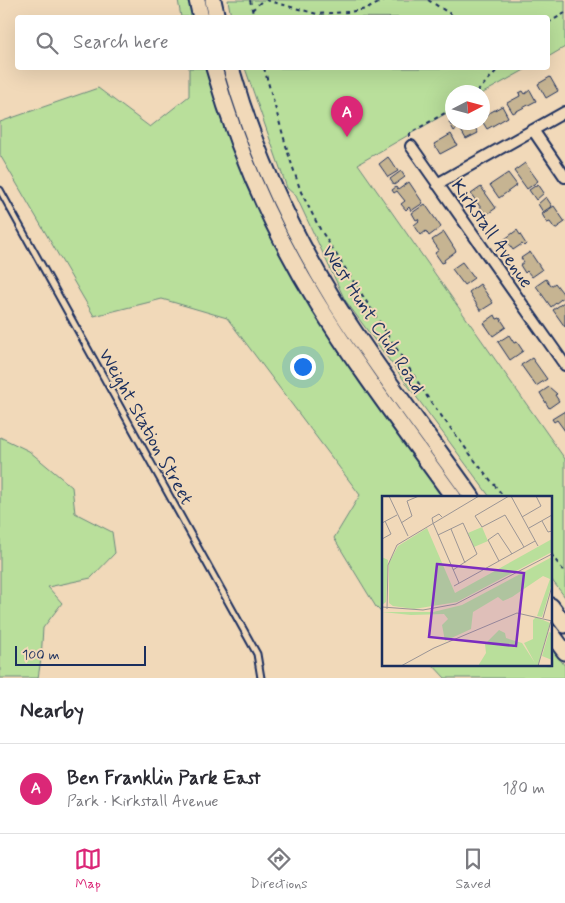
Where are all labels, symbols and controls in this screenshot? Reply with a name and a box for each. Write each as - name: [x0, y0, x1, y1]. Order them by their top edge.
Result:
- search box: [15, 15, 550, 70]
- icon: search: [33, 29, 61, 57]
- text: Search here: [73, 30, 169, 55]
- north arrow: [445, 85, 490, 130]
- pin: A: [331, 96, 363, 137]
- street label: Kirkstall Avenue: [445, 174, 539, 293]
- street label: West Hunt Club Road: [315, 241, 430, 399]
- street label: Weight Station Street: [91, 344, 199, 510]
- your location: [290, 354, 316, 380]
- inset map: [382, 496, 552, 666]
- scale bar: [15, 643, 146, 666]
- text: 100 m: [22, 646, 60, 664]
- text: Nearby: [20, 697, 84, 725]
- text: Ben Franklin Park East: [67, 766, 261, 791]
- text: A: [31, 778, 41, 799]
- text: 180 m: [502, 778, 545, 799]
- text: Park · Kirkstall Avenue: [67, 791, 219, 812]
- tab: Map: [74, 845, 102, 893]
- tab: Directions: [250, 845, 308, 893]
- tab: Saved: [456, 845, 491, 893]

